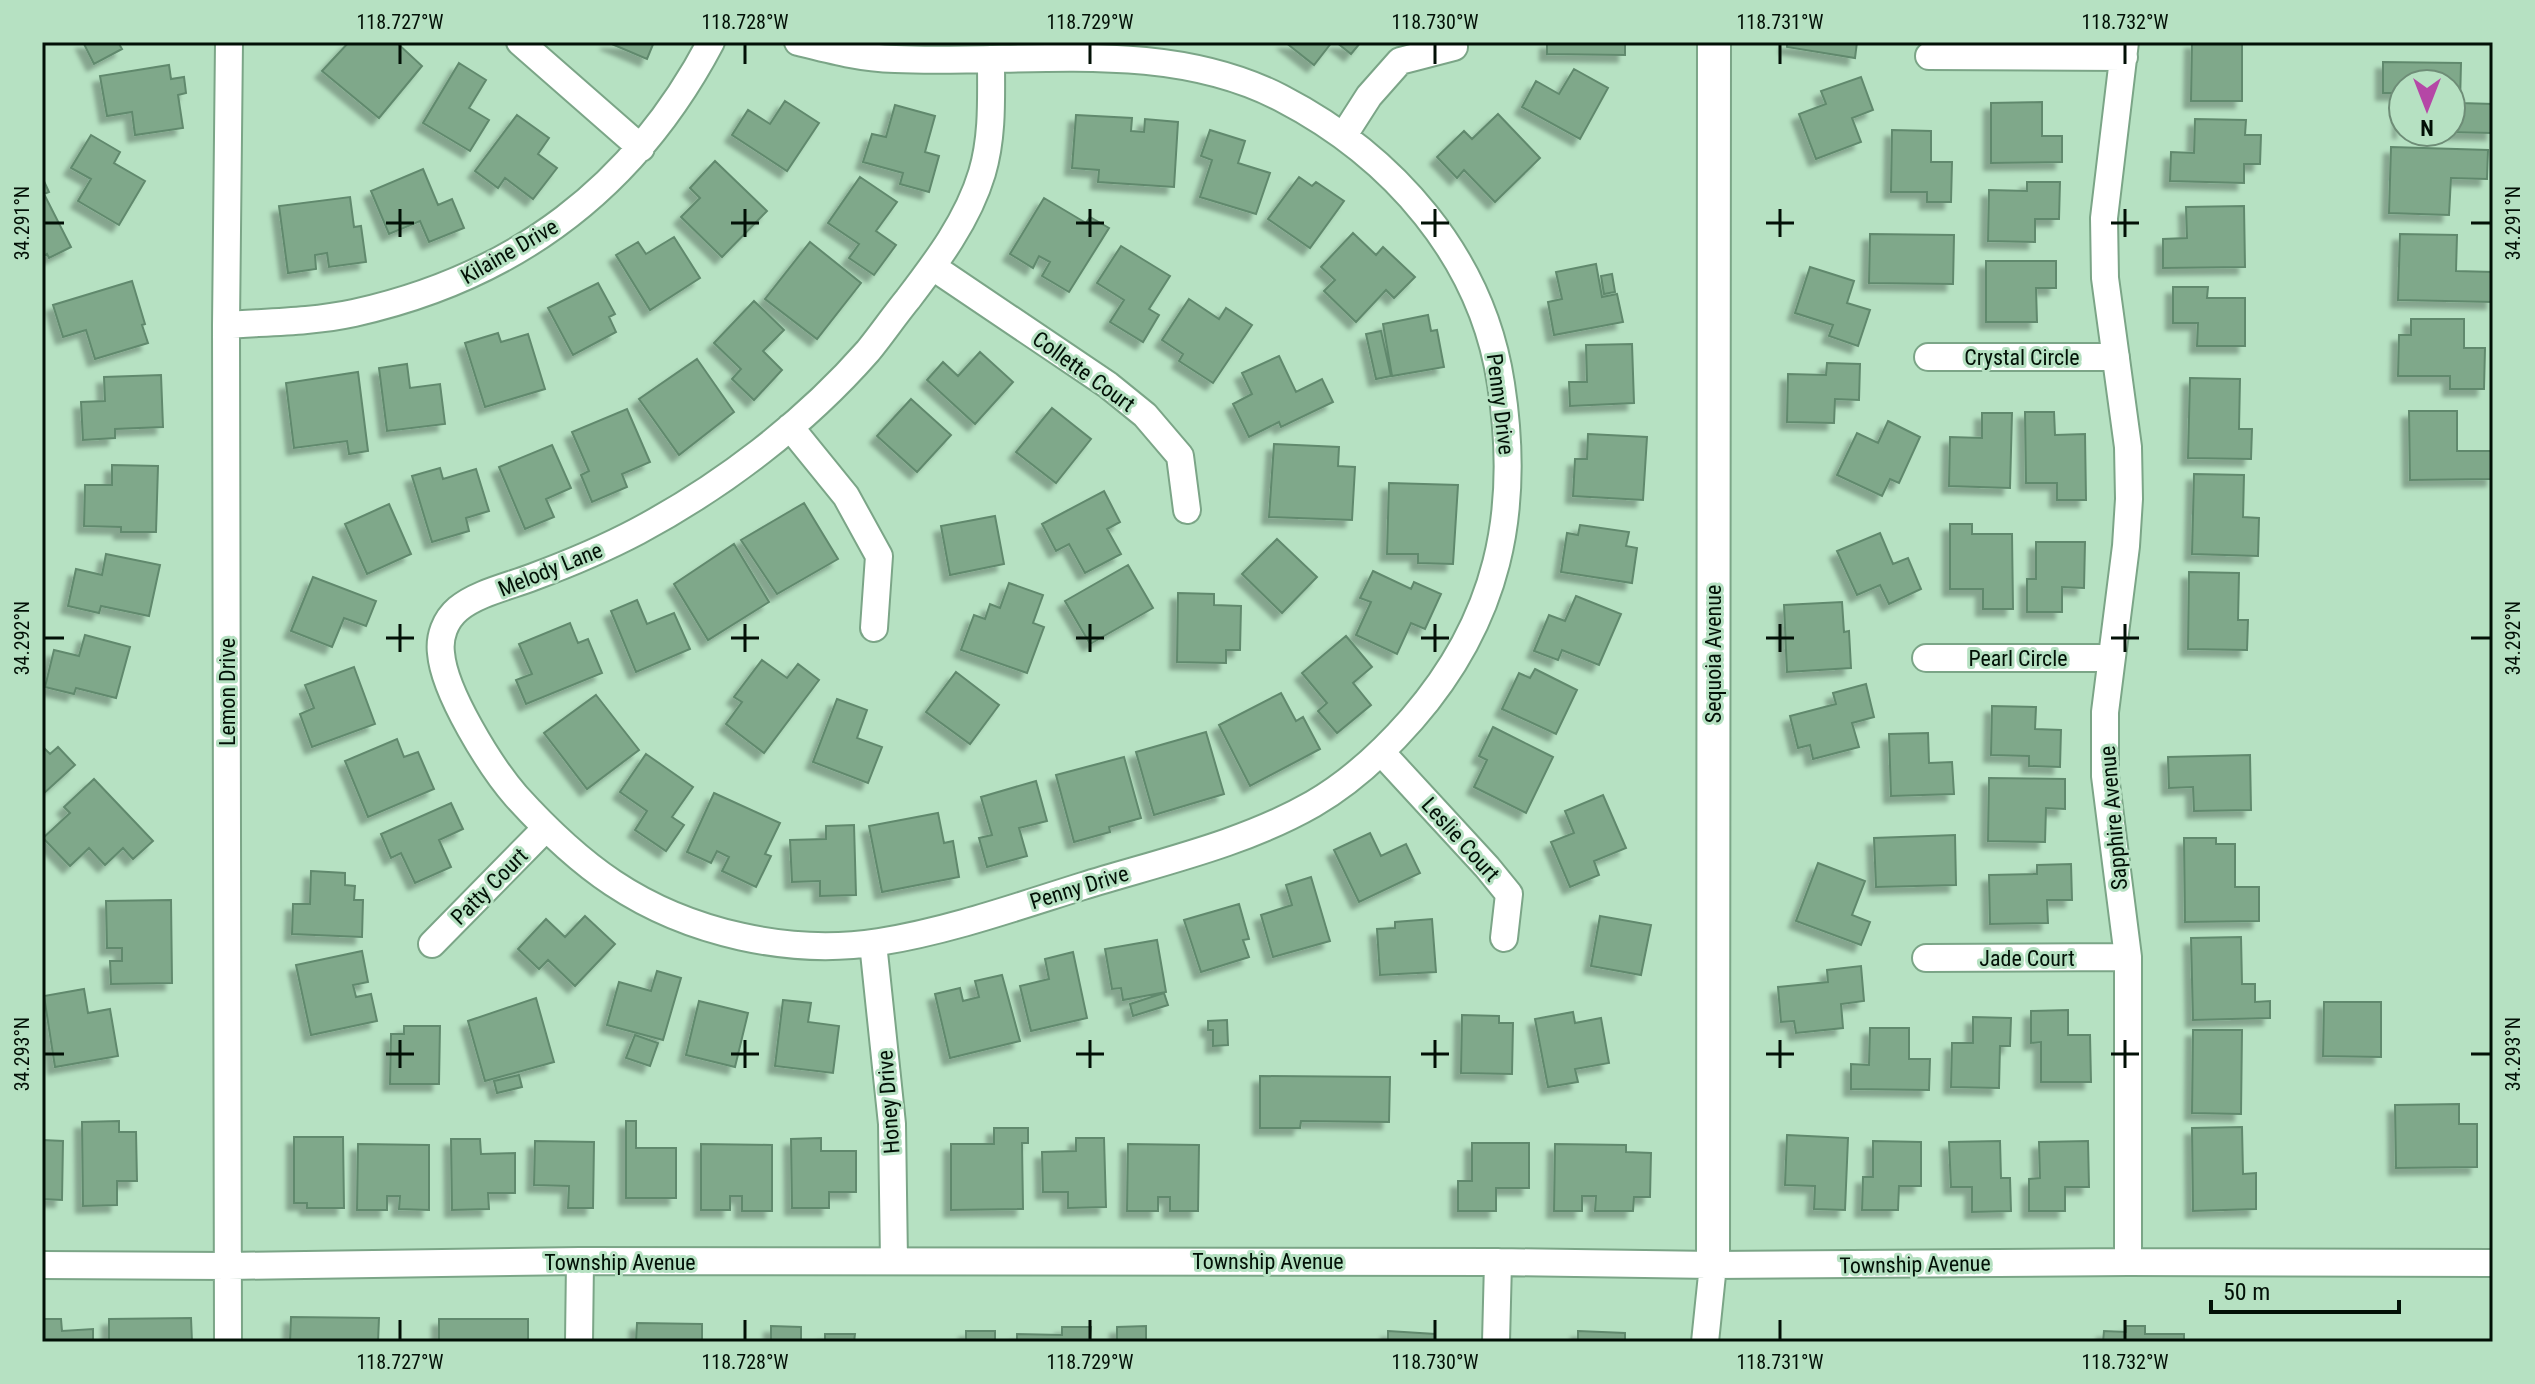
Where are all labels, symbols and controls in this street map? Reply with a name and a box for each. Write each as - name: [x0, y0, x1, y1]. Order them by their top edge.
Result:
- text: 118.727°W: [356, 10, 444, 34]
- text: 118.728°W: [701, 10, 789, 34]
- text: 118.729°W: [1046, 10, 1134, 34]
- text: 118.730°W: [1391, 10, 1479, 34]
- text: 118.731°W: [1736, 10, 1824, 34]
- text: 118.732°W: [2081, 10, 2169, 34]
- north arrow: [2387, 68, 2467, 148]
- text: N: [2420, 115, 2434, 140]
- text: 34.291°N: [10, 186, 34, 260]
- text: 34.291°N: [2501, 186, 2525, 260]
- street label: Kilaine Drive: [456, 214, 562, 289]
- street label: Collette Court: [1028, 326, 1140, 417]
- street label: Crystal Circle: [1964, 345, 2080, 370]
- street label: Penny Drive: [1482, 352, 1519, 456]
- street label: Melody Lane: [494, 537, 606, 602]
- street label: Sequoia Avenue: [1701, 585, 1726, 723]
- text: 34.292°N: [10, 601, 34, 675]
- text: 34.292°N: [2501, 601, 2525, 675]
- street label: Lemon Drive: [215, 638, 240, 746]
- street label: Pearl Circle: [1968, 646, 2068, 671]
- street label: Sapphire Avenue: [2095, 745, 2132, 891]
- street label: Leslie Court: [1416, 792, 1505, 886]
- street label: Patty Court: [446, 843, 533, 930]
- street label: Penny Drive: [1027, 861, 1131, 914]
- street label: Jade Court: [1979, 946, 2075, 971]
- text: 34.293°N: [10, 1017, 34, 1091]
- text: 34.293°N: [2501, 1017, 2525, 1091]
- street label: Honey Drive: [872, 1049, 905, 1155]
- street label: Township Avenue: [1192, 1249, 1344, 1274]
- street label: Township Avenue: [544, 1250, 696, 1275]
- street label: Township Avenue: [1839, 1251, 1991, 1278]
- scale bar: [2211, 1264, 2399, 1314]
- text: 50 m: [2223, 1278, 2270, 1306]
- text: 118.727°W: [356, 1350, 444, 1374]
- text: 118.728°W: [701, 1350, 789, 1374]
- text: 118.729°W: [1046, 1350, 1134, 1374]
- text: 118.730°W: [1391, 1350, 1479, 1374]
- text: 118.731°W: [1736, 1350, 1824, 1374]
- text: 118.732°W: [2081, 1350, 2169, 1374]

